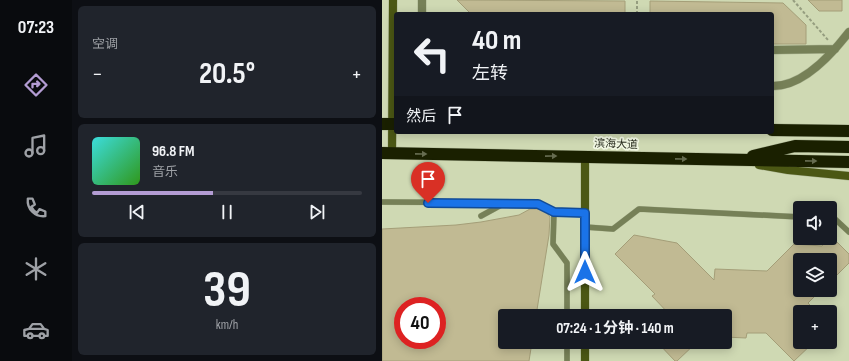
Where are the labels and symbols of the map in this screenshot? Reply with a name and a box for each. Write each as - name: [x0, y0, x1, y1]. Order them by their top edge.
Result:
- street label: 滨海大道: [594, 137, 638, 151]
- one-way arrow: [415, 151, 427, 158]
- one-way arrow: [545, 153, 558, 159]
- one-way arrow: [675, 156, 688, 162]
- one-way arrow: [805, 158, 818, 164]
- pin: [411, 162, 445, 203]
- position arrow: [564, 251, 606, 293]
- speed limit sign: 40: [394, 297, 446, 349]

